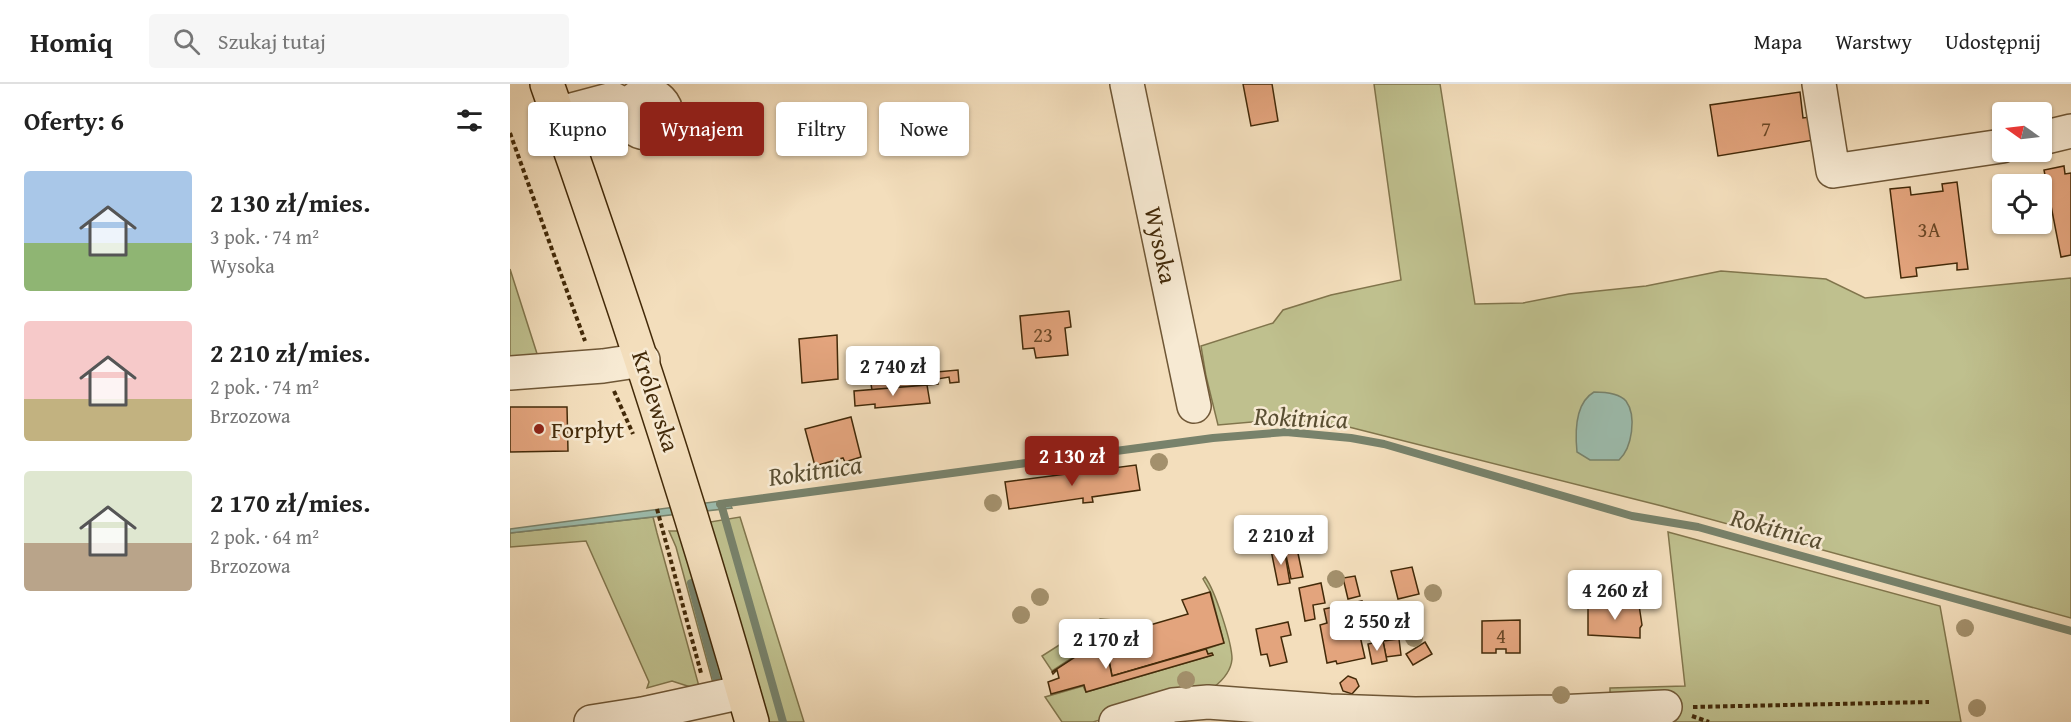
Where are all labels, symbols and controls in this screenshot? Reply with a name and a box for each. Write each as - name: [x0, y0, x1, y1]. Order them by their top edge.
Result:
- search box: [149, 14, 569, 68]
- text: Homiq: [30, 21, 113, 62]
- icon: search: [170, 25, 203, 58]
- text: Szukaj tutaj: [218, 25, 326, 57]
- text: Mapa: [1754, 26, 1802, 57]
- text: Warstwy: [1835, 26, 1912, 57]
- text: Udostępnij: [1945, 26, 2041, 57]
- text: Oferty: 6: [24, 101, 124, 140]
- chip: Kupno: [528, 102, 628, 156]
- chip: Wynajem: [640, 102, 764, 156]
- chip: Filtry: [776, 102, 867, 156]
- chip: Nowe: [879, 102, 969, 156]
- north arrow: [1992, 102, 2052, 162]
- map controls: [1992, 102, 2052, 234]
- icon: filters: [453, 104, 486, 137]
- house number: 7: [1761, 113, 1771, 144]
- button: locate: [1992, 174, 2052, 234]
- text: 2 130 zł/mies.: [210, 183, 370, 222]
- icon: home: [72, 195, 144, 267]
- street label: Wysoka: [1136, 203, 1186, 287]
- house number: 3A: [1918, 214, 1941, 245]
- text: 3 pok. · 74 m²: [210, 222, 319, 251]
- text: Wysoka: [210, 251, 275, 280]
- house number: 23: [1033, 319, 1053, 350]
- text: 2 210 zł/mies.: [210, 333, 370, 372]
- icon: home: [72, 345, 144, 417]
- street label: Królewska: [623, 346, 689, 457]
- pin: 2 740 zł: [831, 346, 955, 397]
- text: 2 740 zł: [860, 351, 926, 380]
- text: 2 pok. · 74 m²: [210, 372, 319, 401]
- water label: Rokitnica: [1252, 396, 1349, 438]
- text: Brzozowa: [210, 401, 291, 430]
- place label: Forpłyt: [551, 412, 625, 447]
- marker: Forpłyt: [532, 422, 546, 436]
- pin: 2 130 zł: [1010, 436, 1134, 487]
- text: 2 130 zł: [1039, 441, 1105, 470]
- water label: Rokitnica: [765, 444, 864, 496]
- text: 2 170 zł/mies.: [210, 483, 370, 522]
- icon: home: [72, 495, 144, 567]
- water label: Rokitnica: [1726, 497, 1828, 559]
- pin: 2 210 zł: [1219, 515, 1343, 566]
- text: 2 210 zł: [1248, 520, 1314, 549]
- text: 2 pok. · 64 m²: [210, 522, 319, 551]
- text: Brzozowa: [210, 551, 291, 580]
- pin: 4 260 zł: [1553, 570, 1677, 621]
- text: 4 260 zł: [1582, 575, 1648, 604]
- pin: 2 550 zł: [1315, 601, 1439, 652]
- text: 2 550 zł: [1344, 606, 1410, 635]
- pin: 2 170 zł: [1044, 619, 1168, 670]
- house number: 4: [1496, 620, 1506, 651]
- text: 2 170 zł: [1073, 624, 1139, 653]

